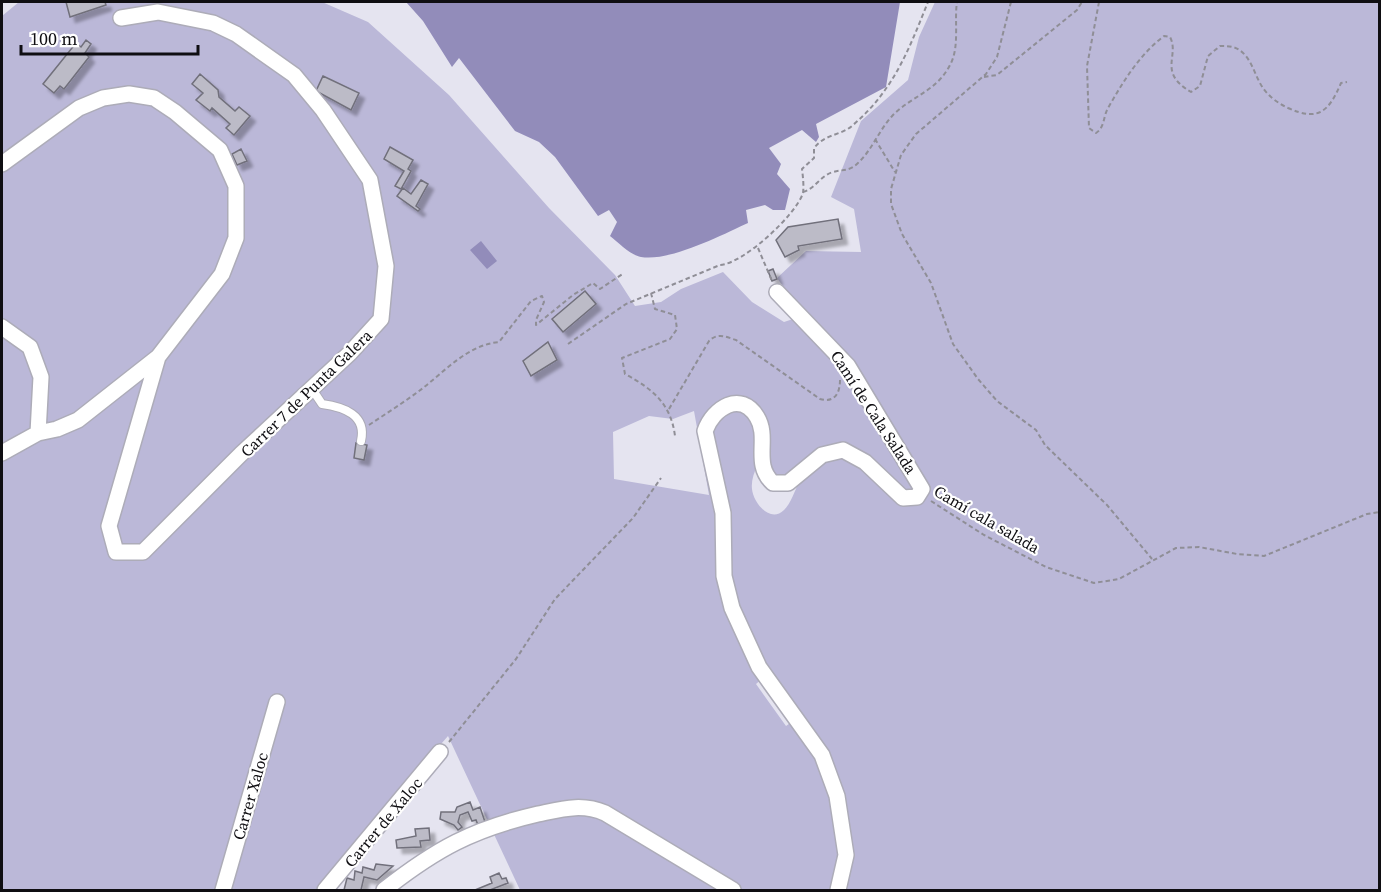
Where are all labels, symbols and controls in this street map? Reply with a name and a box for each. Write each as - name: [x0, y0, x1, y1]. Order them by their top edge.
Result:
- scale bar: [21, 18, 198, 56]
- text: 100 m: [30, 26, 77, 51]
- street label: Carrer 7 de Punta Galera: [235, 324, 377, 462]
- street label: Camí de Cala Salada: [826, 346, 923, 479]
- street label: Camí cala salada: [930, 480, 1045, 559]
- street label: Carrer Xaloc: [227, 750, 273, 842]
- street label: Carrer de Xaloc: [339, 772, 427, 872]

